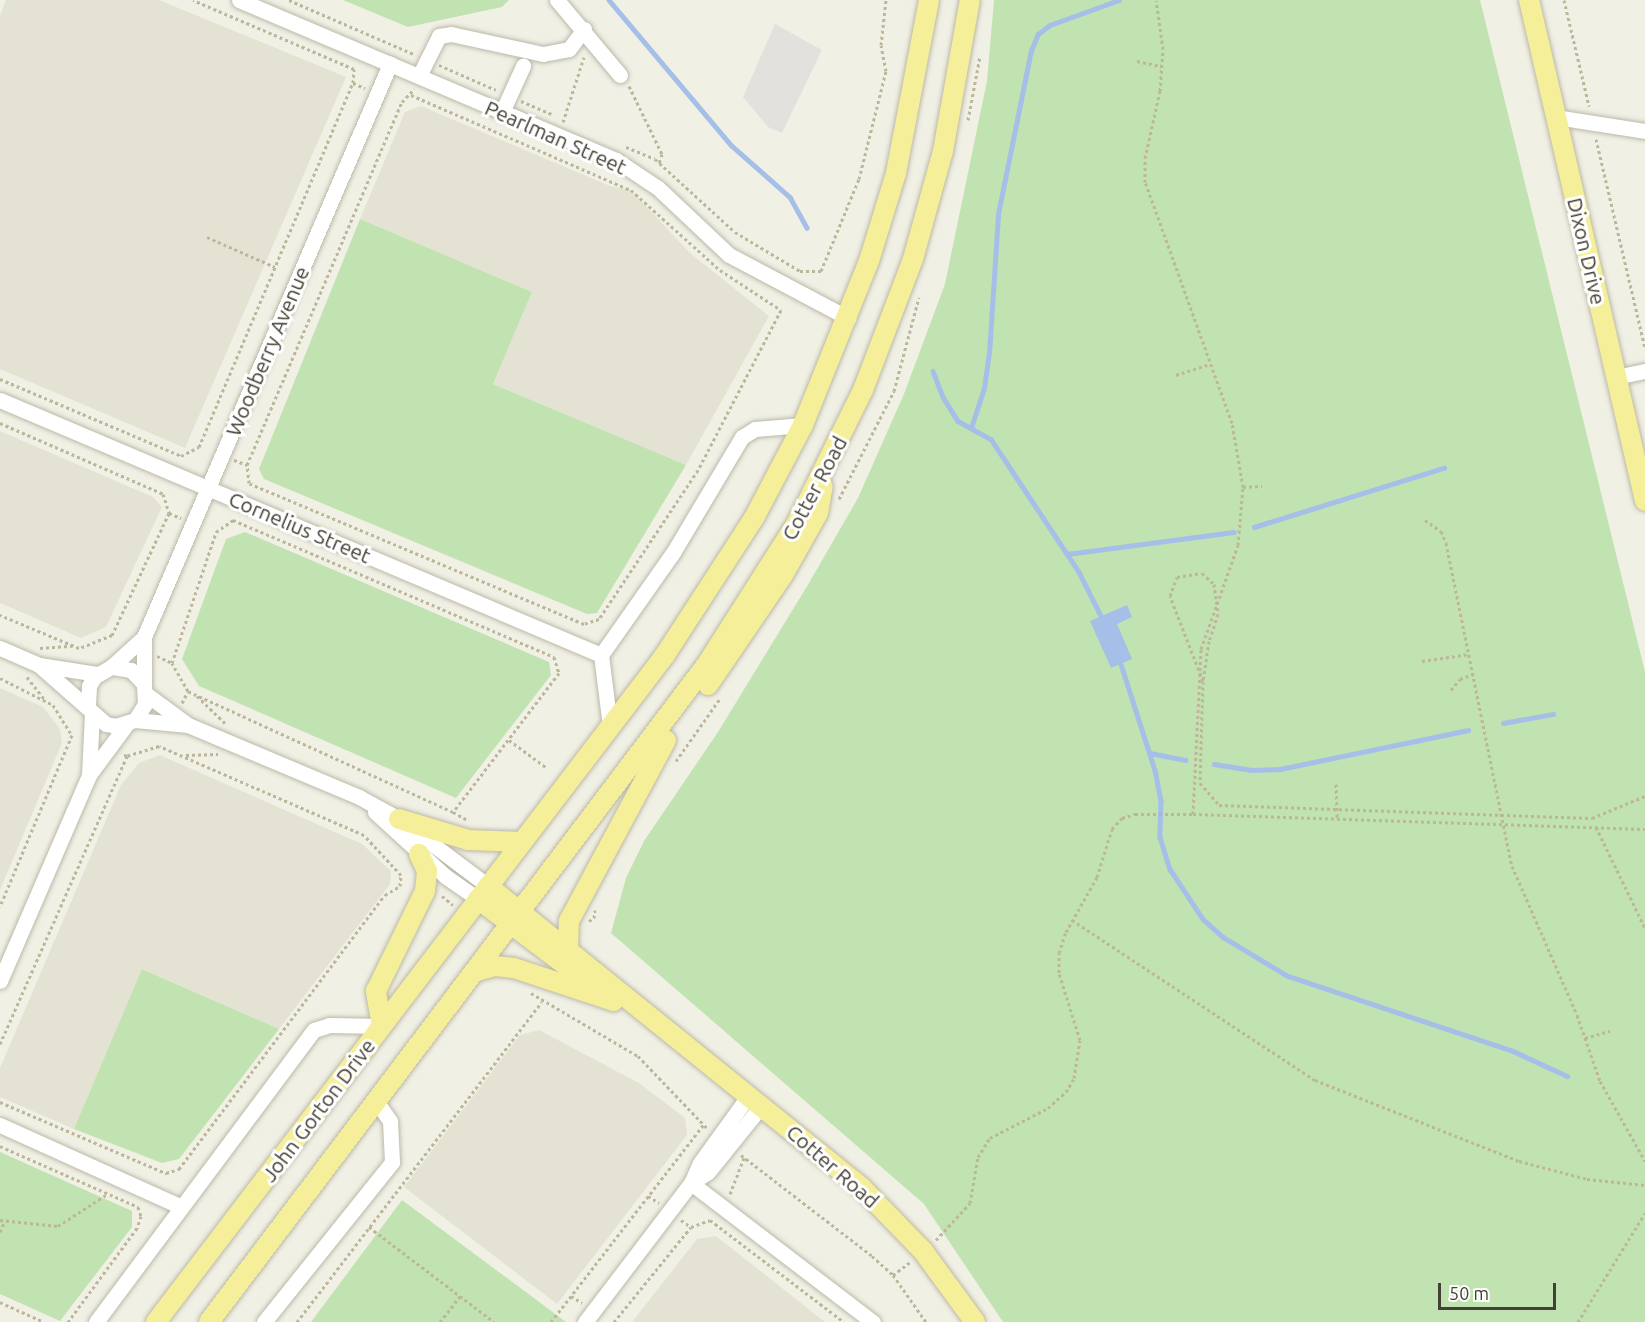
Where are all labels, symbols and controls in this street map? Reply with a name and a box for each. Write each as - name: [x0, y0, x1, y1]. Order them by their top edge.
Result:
- street label: Pearlman Street: [481, 95, 631, 179]
- street label: Dixon Drive: [1562, 195, 1612, 307]
- street label: Woodberry Avenue: [220, 262, 314, 440]
- street label: Cotter Road: [776, 432, 852, 544]
- street label: Cornelius Street: [225, 486, 375, 568]
- street label: John Gorton Drive: [256, 1034, 380, 1186]
- street label: Cotter Road: [782, 1119, 884, 1213]
- scale bar: [1441, 1271, 1560, 1309]
- text: 50 m: [1449, 1283, 1489, 1303]

